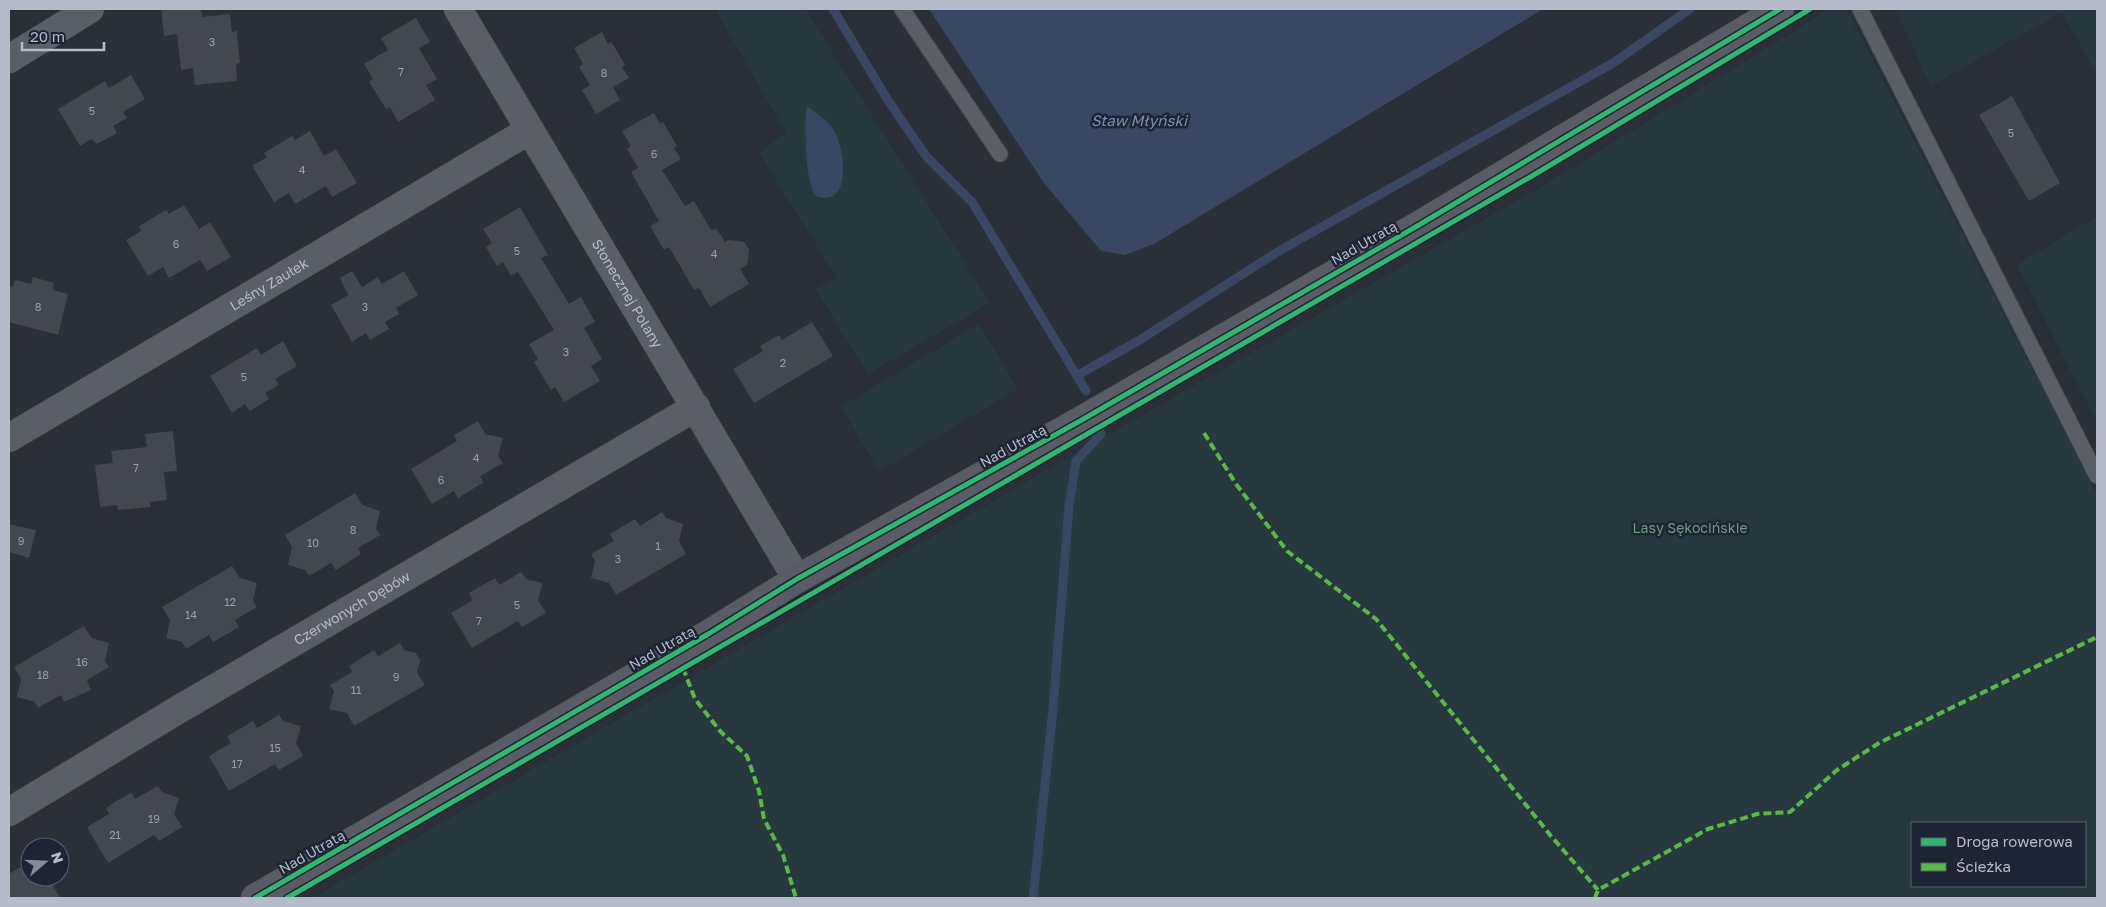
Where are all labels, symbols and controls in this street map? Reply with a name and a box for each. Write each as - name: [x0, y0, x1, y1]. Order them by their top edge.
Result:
- scale bar: [22, 20, 105, 52]
- text: 20 m: [30, 27, 65, 45]
- house number: 3: [209, 35, 215, 48]
- house number: 7: [398, 65, 404, 78]
- house number: 8: [601, 66, 608, 79]
- house number: 5: [89, 104, 95, 117]
- water label: Staw Młyński: [1091, 111, 1189, 130]
- house number: 5: [2008, 126, 2014, 139]
- house number: 6: [651, 147, 658, 160]
- house number: 4: [299, 163, 306, 176]
- street label: Nad Utratą: [1328, 217, 1400, 268]
- street label: Słonecznej Polany: [589, 236, 667, 351]
- house number: 6: [173, 237, 180, 250]
- house number: 5: [514, 244, 520, 257]
- house number: 4: [711, 247, 718, 260]
- street label: Leśny Zaułek: [226, 254, 311, 314]
- house number: 8: [35, 300, 42, 313]
- house number: 3: [362, 300, 368, 313]
- house number: 3: [563, 345, 569, 358]
- house number: 2: [780, 356, 786, 369]
- house number: 5: [241, 370, 247, 383]
- street label: Nad Utratą: [977, 420, 1049, 471]
- house number: 4: [473, 451, 480, 464]
- house number: 7: [133, 461, 139, 474]
- house number: 6: [438, 473, 445, 486]
- park label: Lasy Sękocińskie: [1632, 519, 1748, 536]
- house number: 8: [350, 523, 357, 536]
- house number: 9: [18, 534, 24, 547]
- house number: 10: [307, 536, 319, 549]
- house number: 1: [655, 539, 661, 552]
- house number: 3: [615, 552, 621, 565]
- street label: Czerwonych Dębów: [291, 567, 413, 648]
- house number: 12: [224, 595, 236, 608]
- house number: 5: [514, 598, 520, 611]
- house number: 14: [185, 608, 197, 621]
- house number: 7: [476, 614, 482, 627]
- street label: Nad Utratą: [626, 622, 698, 673]
- house number: 16: [76, 655, 88, 668]
- house number: 18: [37, 668, 49, 681]
- house number: 9: [393, 670, 399, 683]
- house number: 11: [351, 683, 361, 696]
- house number: 15: [269, 741, 281, 754]
- house number: 17: [231, 757, 243, 770]
- house number: 19: [148, 812, 160, 825]
- legend: [1911, 822, 2086, 887]
- street label: Nad Utratą: [276, 826, 348, 877]
- house number: 21: [109, 828, 121, 841]
- text: Droga rowerowa: [1956, 832, 2073, 850]
- north arrow: [20, 837, 70, 887]
- text: N: [48, 850, 68, 865]
- text: Ścieżka: [1956, 857, 2011, 875]

